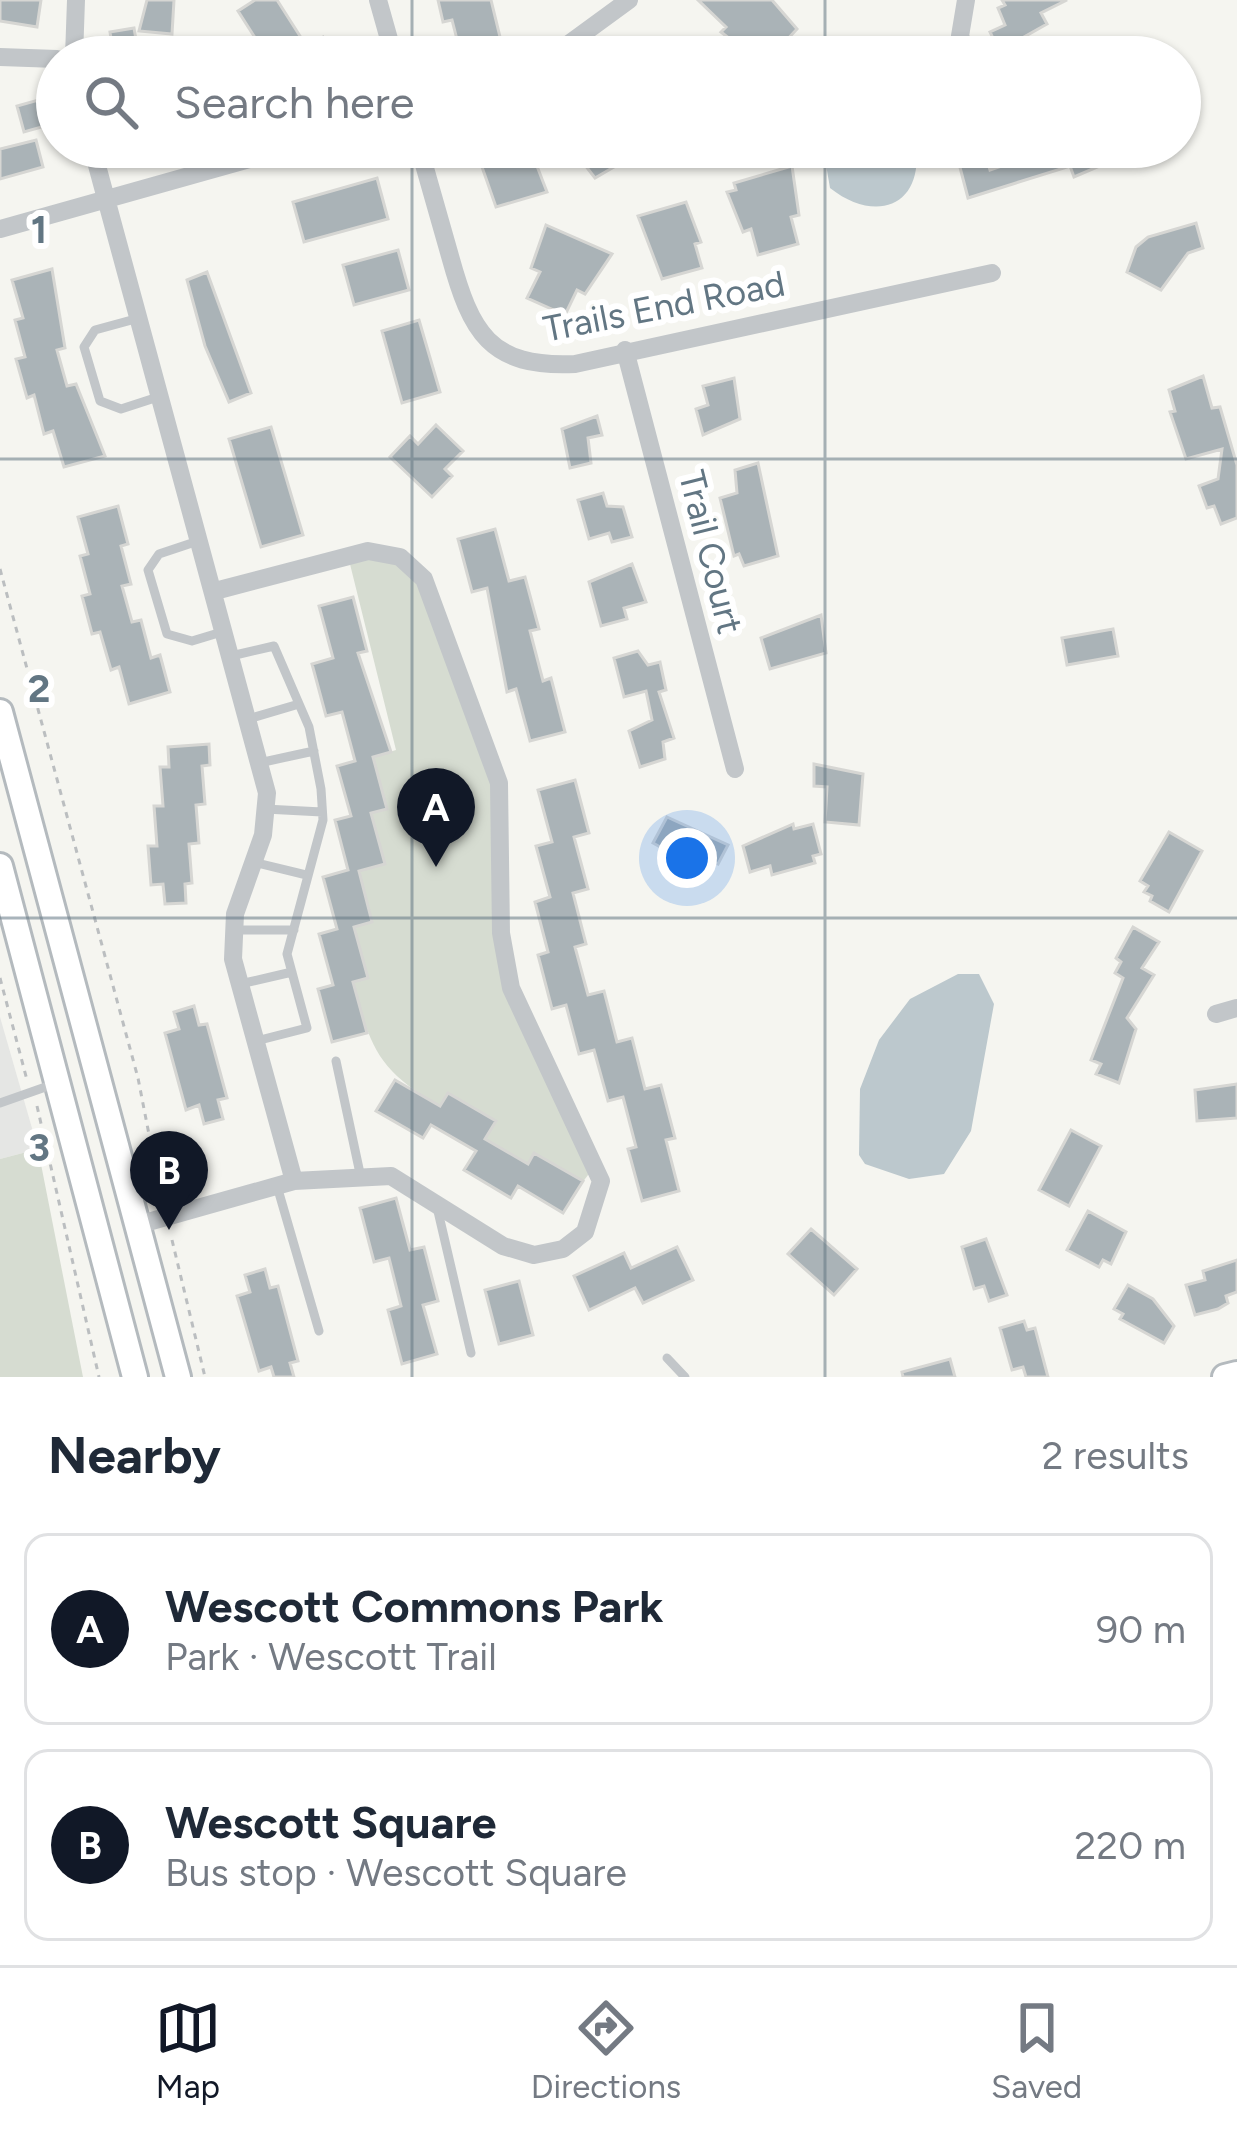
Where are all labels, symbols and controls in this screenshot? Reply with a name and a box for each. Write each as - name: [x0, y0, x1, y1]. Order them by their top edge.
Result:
- search box: [36, 36, 1201, 168]
- icon: search: [78, 69, 144, 135]
- text: Search here: [174, 75, 414, 129]
- text: 1: [31, 206, 47, 253]
- street label: Trails End Road: [540, 262, 788, 350]
- street label: Trail Court: [670, 466, 752, 638]
- text: 2: [28, 665, 50, 712]
- pin: A: [397, 768, 475, 867]
- your location: [657, 828, 717, 888]
- text: 3: [28, 1124, 50, 1171]
- pin: B: [130, 1131, 208, 1230]
- text: Nearby: [48, 1425, 221, 1486]
- text: 2 results: [1042, 1432, 1189, 1479]
- text: Wescott Commons Park: [165, 1579, 664, 1633]
- text: A: [76, 1606, 104, 1653]
- text: 90 m: [1096, 1606, 1186, 1653]
- text: Park · Wescott Trail: [165, 1633, 497, 1680]
- text: Wescott Square: [165, 1795, 496, 1849]
- text: B: [78, 1822, 102, 1869]
- text: 220 m: [1075, 1822, 1186, 1869]
- text: Bus stop · Wescott Square: [165, 1849, 627, 1896]
- tab: Map: [155, 1995, 221, 2106]
- tab: Directions: [531, 1995, 681, 2106]
- tab: Saved: [991, 1995, 1082, 2106]

